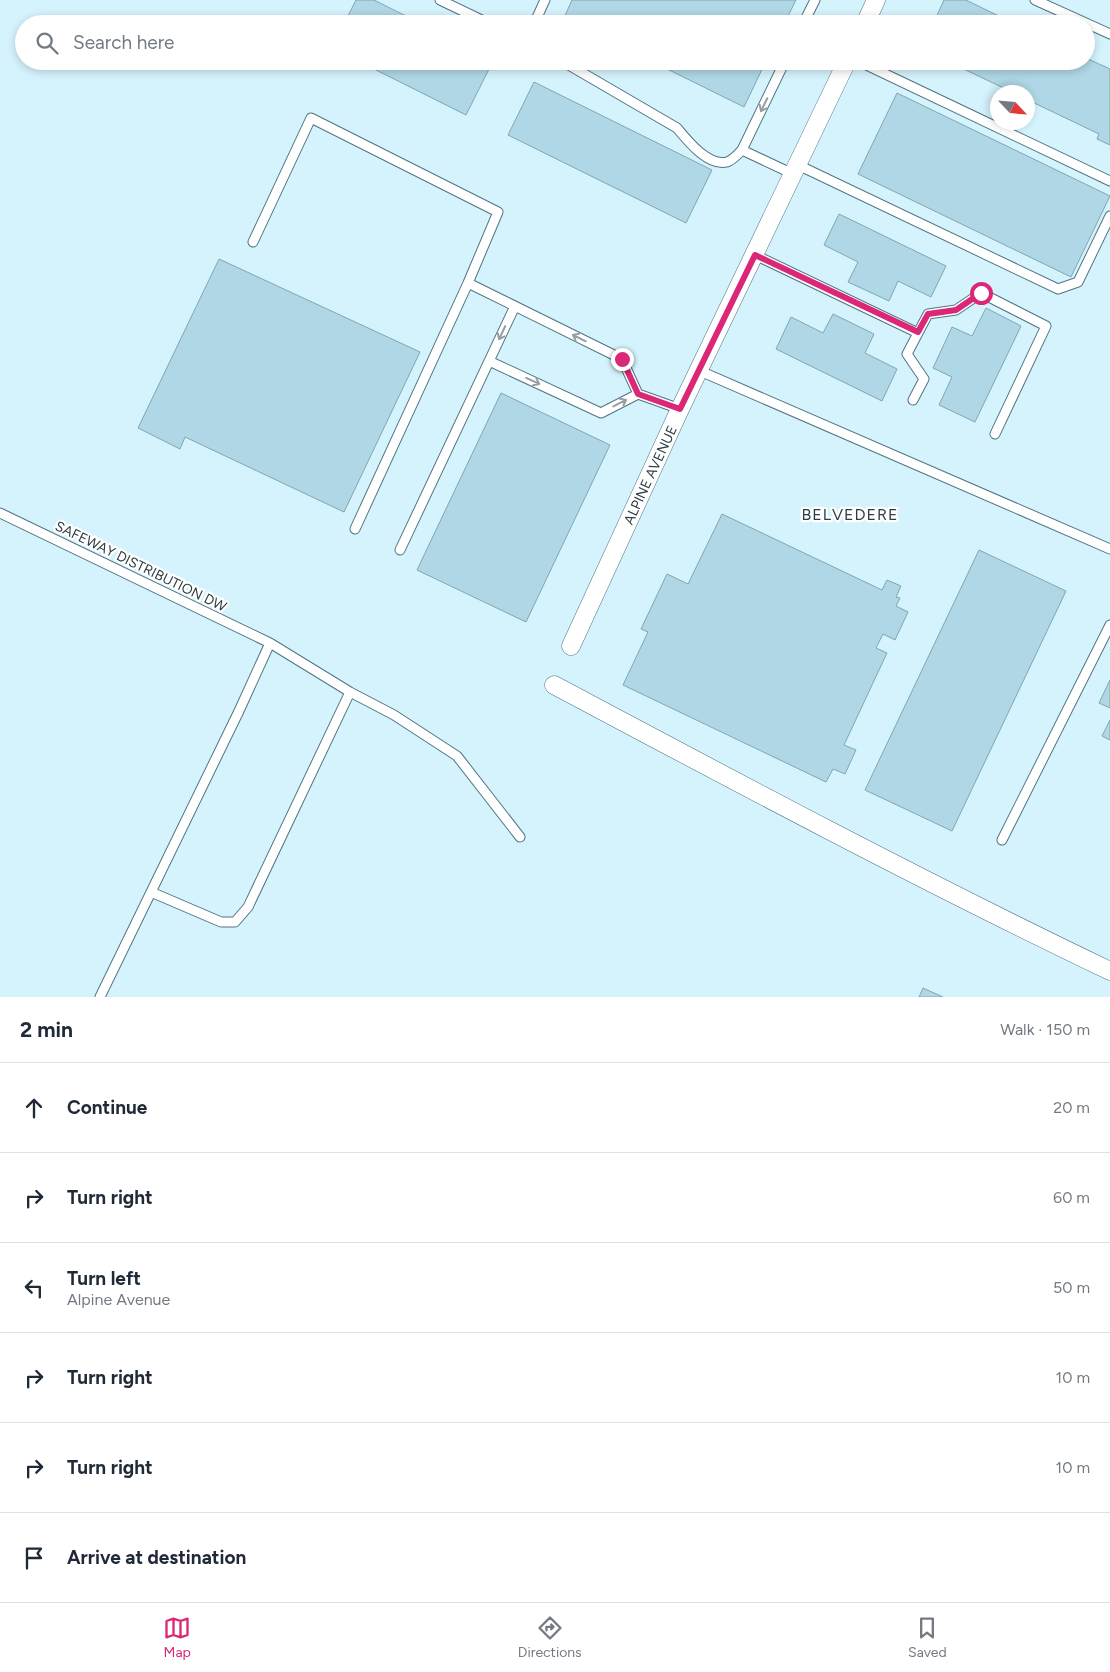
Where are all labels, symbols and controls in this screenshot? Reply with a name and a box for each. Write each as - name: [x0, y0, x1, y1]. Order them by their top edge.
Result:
- search box: [15, 15, 1095, 70]
- icon: search: [33, 29, 61, 57]
- text: Search here: [73, 31, 175, 54]
- north arrow: [990, 85, 1035, 130]
- one-way arrow: [759, 97, 768, 112]
- route start: [970, 282, 993, 305]
- one-way arrow: [497, 325, 506, 340]
- one-way arrow: [572, 332, 587, 342]
- route end: [611, 348, 634, 371]
- one-way arrow: [525, 377, 540, 387]
- one-way arrow: [612, 398, 627, 408]
- street label: ALPINE AVENUE: [620, 423, 681, 527]
- district label: BELVEDERE: [801, 505, 899, 524]
- street label: SAFEWAY DISTRIBUTION DW: [52, 518, 230, 616]
- text: 2 min: [20, 1017, 73, 1042]
- text: Walk · 150 m: [1000, 1020, 1090, 1039]
- icon: ahead: [20, 1094, 48, 1122]
- text: Continue: [67, 1096, 147, 1119]
- text: 20 m: [1053, 1098, 1090, 1117]
- icon: right: [20, 1184, 48, 1212]
- text: Turn right: [67, 1186, 153, 1209]
- text: 60 m: [1053, 1188, 1090, 1207]
- text: Turn left: [67, 1267, 141, 1290]
- icon: left: [20, 1274, 48, 1302]
- text: 50 m: [1053, 1278, 1090, 1297]
- text: Alpine Avenue: [67, 1290, 170, 1309]
- icon: right: [20, 1364, 48, 1392]
- text: Turn right: [67, 1366, 153, 1389]
- text: 10 m: [1056, 1368, 1090, 1387]
- icon: right: [20, 1454, 48, 1482]
- text: Turn right: [67, 1456, 153, 1479]
- text: 10 m: [1056, 1458, 1090, 1477]
- icon: arrive: [20, 1544, 48, 1572]
- text: Arrive at destination: [67, 1546, 246, 1569]
- tab: Map: [163, 1614, 191, 1661]
- tab: Directions: [518, 1614, 582, 1661]
- tab: Saved: [908, 1614, 947, 1661]

